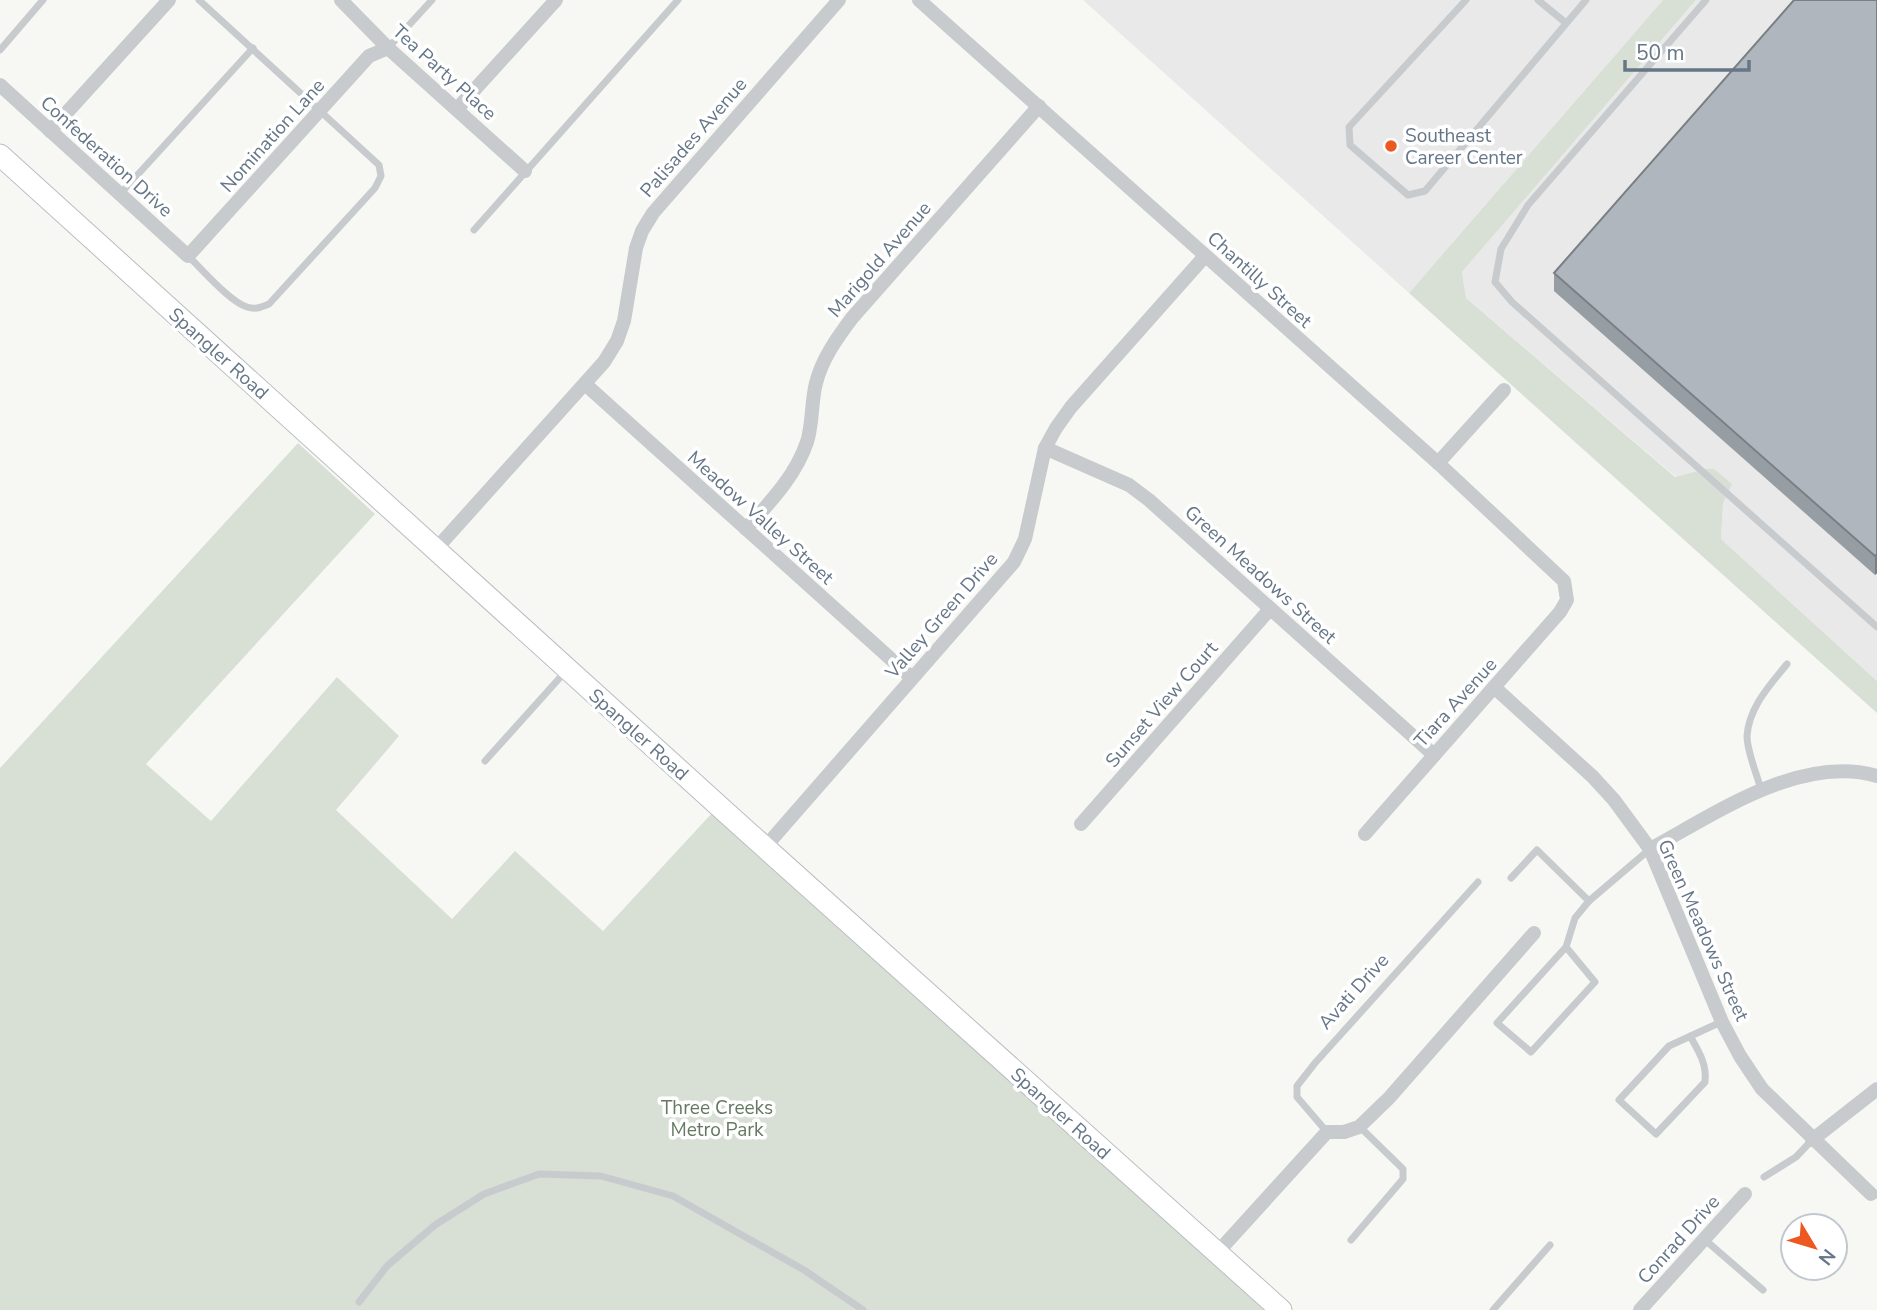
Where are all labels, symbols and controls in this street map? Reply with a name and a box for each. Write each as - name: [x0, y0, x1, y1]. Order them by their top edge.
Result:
- street label: Tea Party Place: [387, 19, 502, 127]
- scale bar: [1625, 28, 1749, 72]
- text: 50 m: [1636, 39, 1685, 67]
- street label: Palisades Avenue: [634, 72, 753, 203]
- street label: Nomination Lane: [215, 73, 331, 198]
- street label: Confederation Drive: [34, 90, 178, 223]
- place label: Southeast Career Center: [1405, 123, 1523, 171]
- marker: Southeast Career Center: [1383, 138, 1399, 154]
- street label: Marigold Avenue: [822, 196, 937, 323]
- street label: Chantilly Street: [1201, 226, 1318, 334]
- street label: Spangler Road: [163, 302, 274, 406]
- street label: Meadow Valley Street: [682, 445, 839, 591]
- street label: Green Meadows Street: [1179, 500, 1342, 650]
- street label: Valley Green Drive: [879, 547, 1004, 685]
- street label: Sunset View Court: [1100, 636, 1224, 773]
- street label: Tiara Avenue: [1409, 652, 1503, 753]
- street label: Spangler Road: [583, 683, 694, 787]
- street label: Green Meadows Street: [1651, 836, 1755, 1026]
- street label: Avati Drive: [1313, 948, 1395, 1035]
- street label: Spangler Road: [1005, 1062, 1116, 1166]
- park label: Three Creeks Metro Park: [661, 1095, 773, 1143]
- street label: Conrad Drive: [1632, 1190, 1726, 1290]
- north arrow: [1779, 1212, 1849, 1282]
- text: N: [1812, 1243, 1841, 1270]

